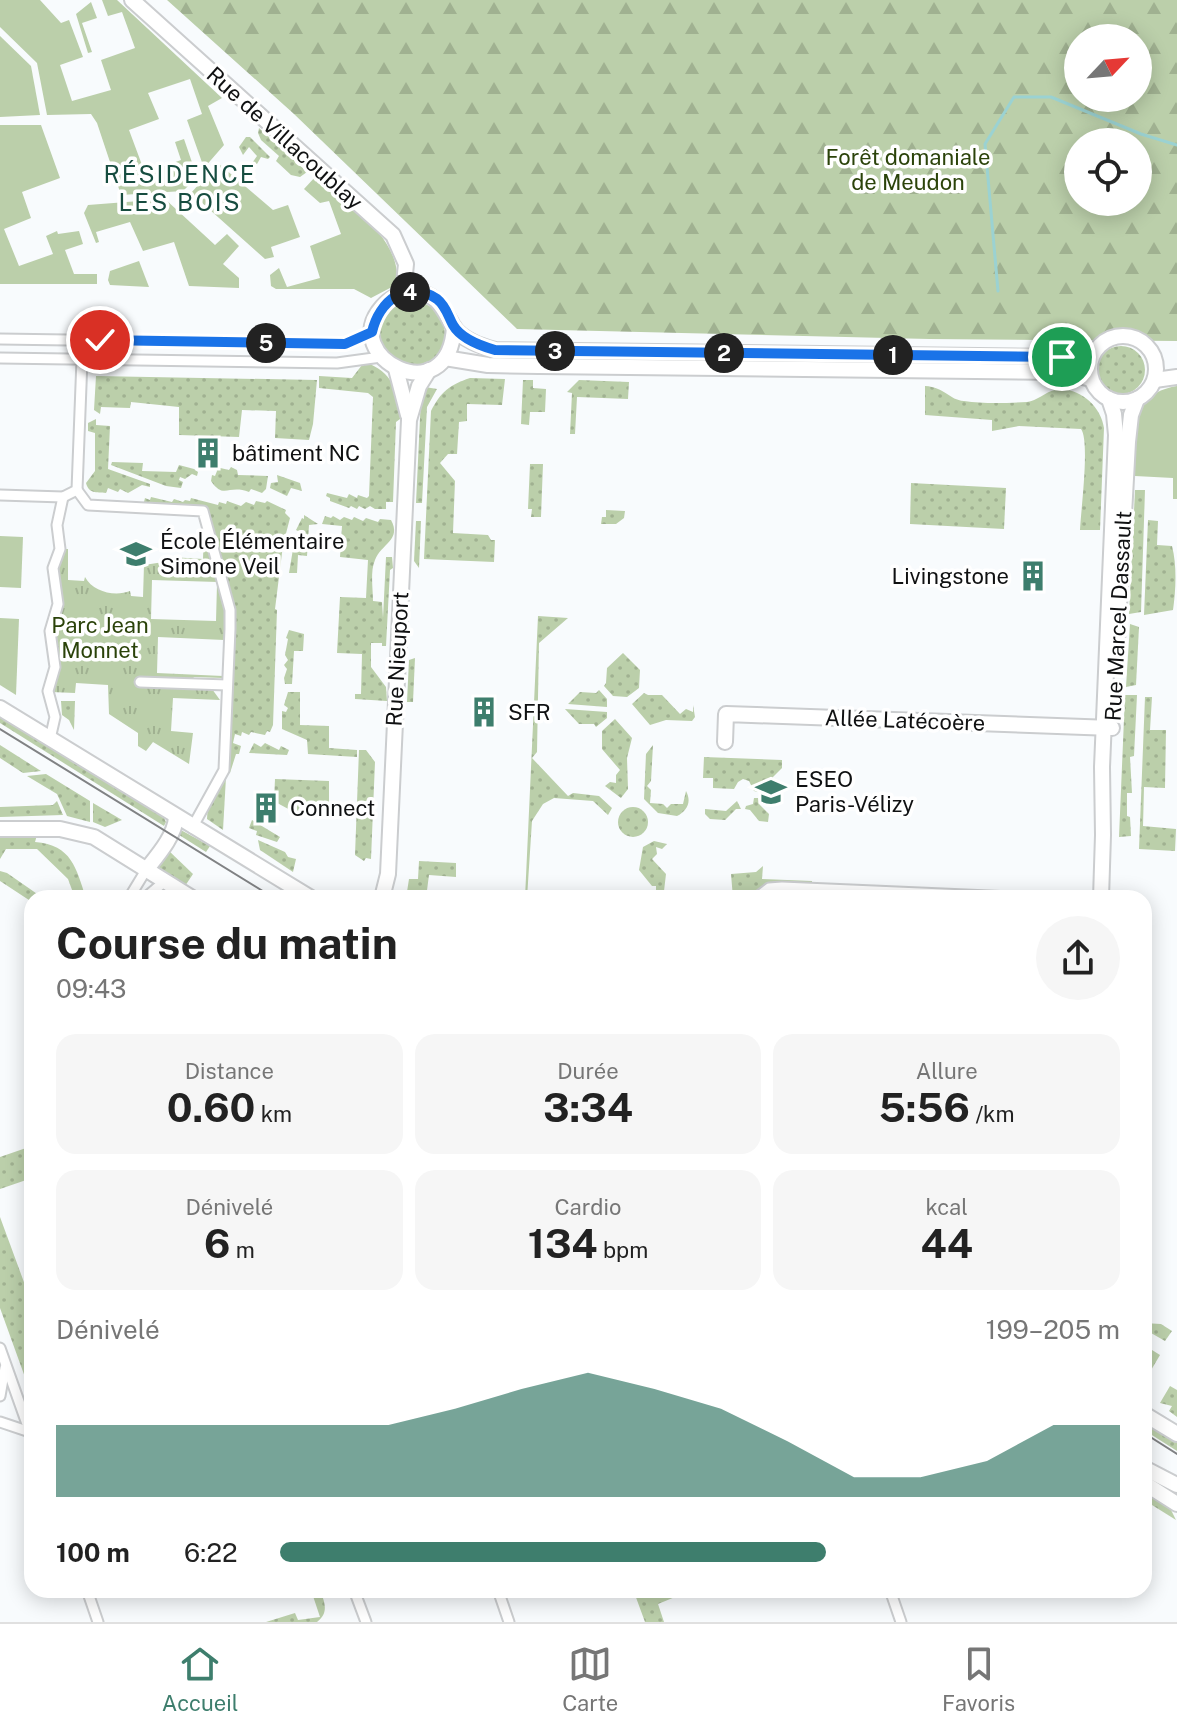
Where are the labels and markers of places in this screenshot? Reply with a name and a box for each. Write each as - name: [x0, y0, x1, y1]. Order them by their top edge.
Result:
- pin: 4: [390, 272, 430, 312]
- pin: [66, 306, 134, 374]
- pin: 5: [246, 323, 286, 363]
- pin: [1028, 323, 1096, 391]
- pin: 3: [535, 331, 575, 371]
- pin: 2: [704, 333, 744, 373]
- pin: 1: [873, 335, 913, 375]
- building icon: bâtiment NC: [191, 436, 225, 470]
- place label: bâtiment NC: [232, 440, 360, 466]
- place label: École Élémentaire Simone Veil: [160, 528, 344, 579]
- school or university icon: École Élémentaire Simone Veil: [119, 537, 153, 571]
- building icon: Livingstone: [1016, 559, 1050, 593]
- place label: Livingstone: [891, 563, 1009, 589]
- building icon: SFR: [467, 695, 501, 729]
- place label: SFR: [508, 699, 551, 725]
- place label: ESEO Paris-Vélizy: [795, 766, 914, 817]
- school or university icon: ESEO Paris-Vélizy: [754, 775, 788, 809]
- building icon: Connect: [249, 791, 283, 825]
- place label: Connect: [290, 795, 375, 821]

